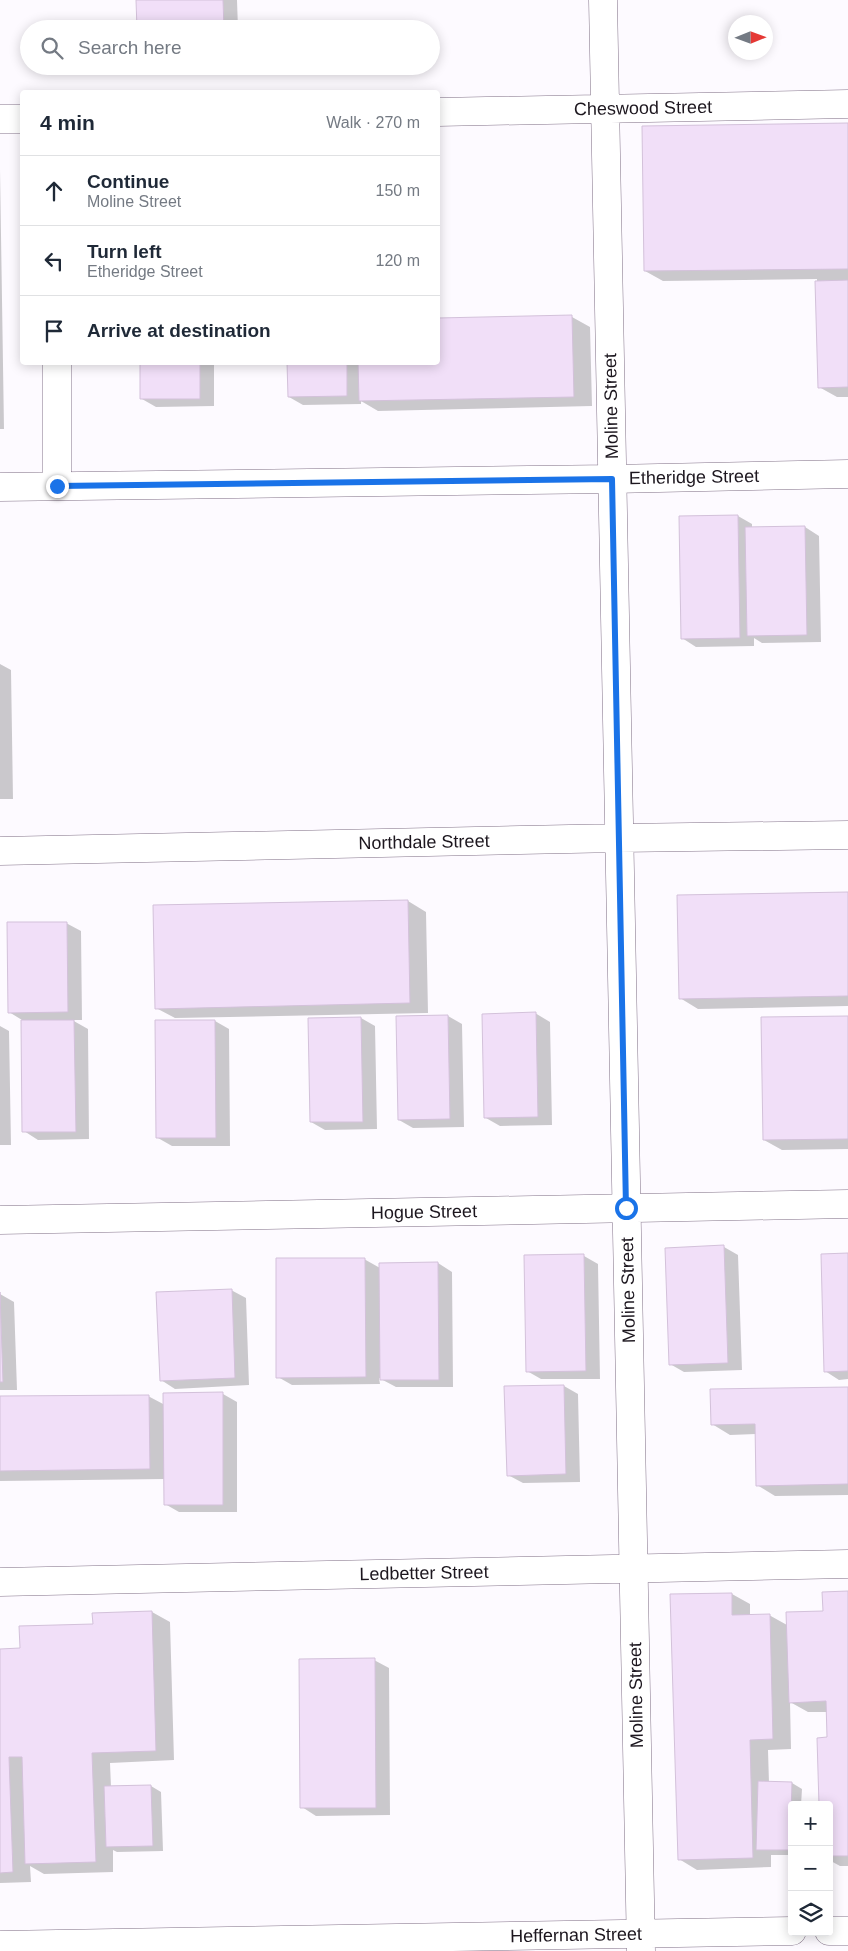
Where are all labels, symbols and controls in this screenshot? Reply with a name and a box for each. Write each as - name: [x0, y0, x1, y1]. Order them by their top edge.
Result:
- north arrow: [728, 15, 773, 60]
- search box: [20, 20, 440, 75]
- icon: search: [38, 34, 66, 62]
- text: Search here: [78, 37, 182, 58]
- street label: Cheswood Street: [574, 97, 712, 119]
- text: 4 min: [40, 111, 95, 134]
- text: Walk · 270 m: [326, 114, 420, 131]
- text: Continue: [87, 171, 169, 192]
- icon: ahead: [40, 177, 68, 205]
- text: 150 m: [376, 182, 420, 199]
- text: Moline Street: [87, 193, 181, 210]
- text: Turn left: [87, 241, 162, 262]
- icon: left: [40, 247, 68, 275]
- text: 120 m: [376, 252, 420, 269]
- text: Etheridge Street: [87, 263, 203, 280]
- icon: arrive: [40, 317, 68, 345]
- text: Arrive at destination: [87, 320, 271, 341]
- street label: Moline Street: [600, 353, 622, 459]
- street label: Etheridge Street: [629, 466, 759, 488]
- route end: [46, 475, 69, 498]
- street label: Northdale Street: [358, 831, 490, 853]
- route start: [615, 1197, 638, 1220]
- street label: Hogue Street: [371, 1201, 477, 1223]
- street label: Moline Street: [617, 1237, 639, 1343]
- street label: Ledbetter Street: [359, 1562, 489, 1584]
- street label: Moline Street: [625, 1642, 647, 1748]
- map controls: [788, 1801, 833, 1936]
- button: +: [788, 1801, 833, 1846]
- button: −: [788, 1846, 833, 1891]
- button: layers: [788, 1891, 833, 1936]
- street label: Heffernan Street: [510, 1924, 642, 1946]

